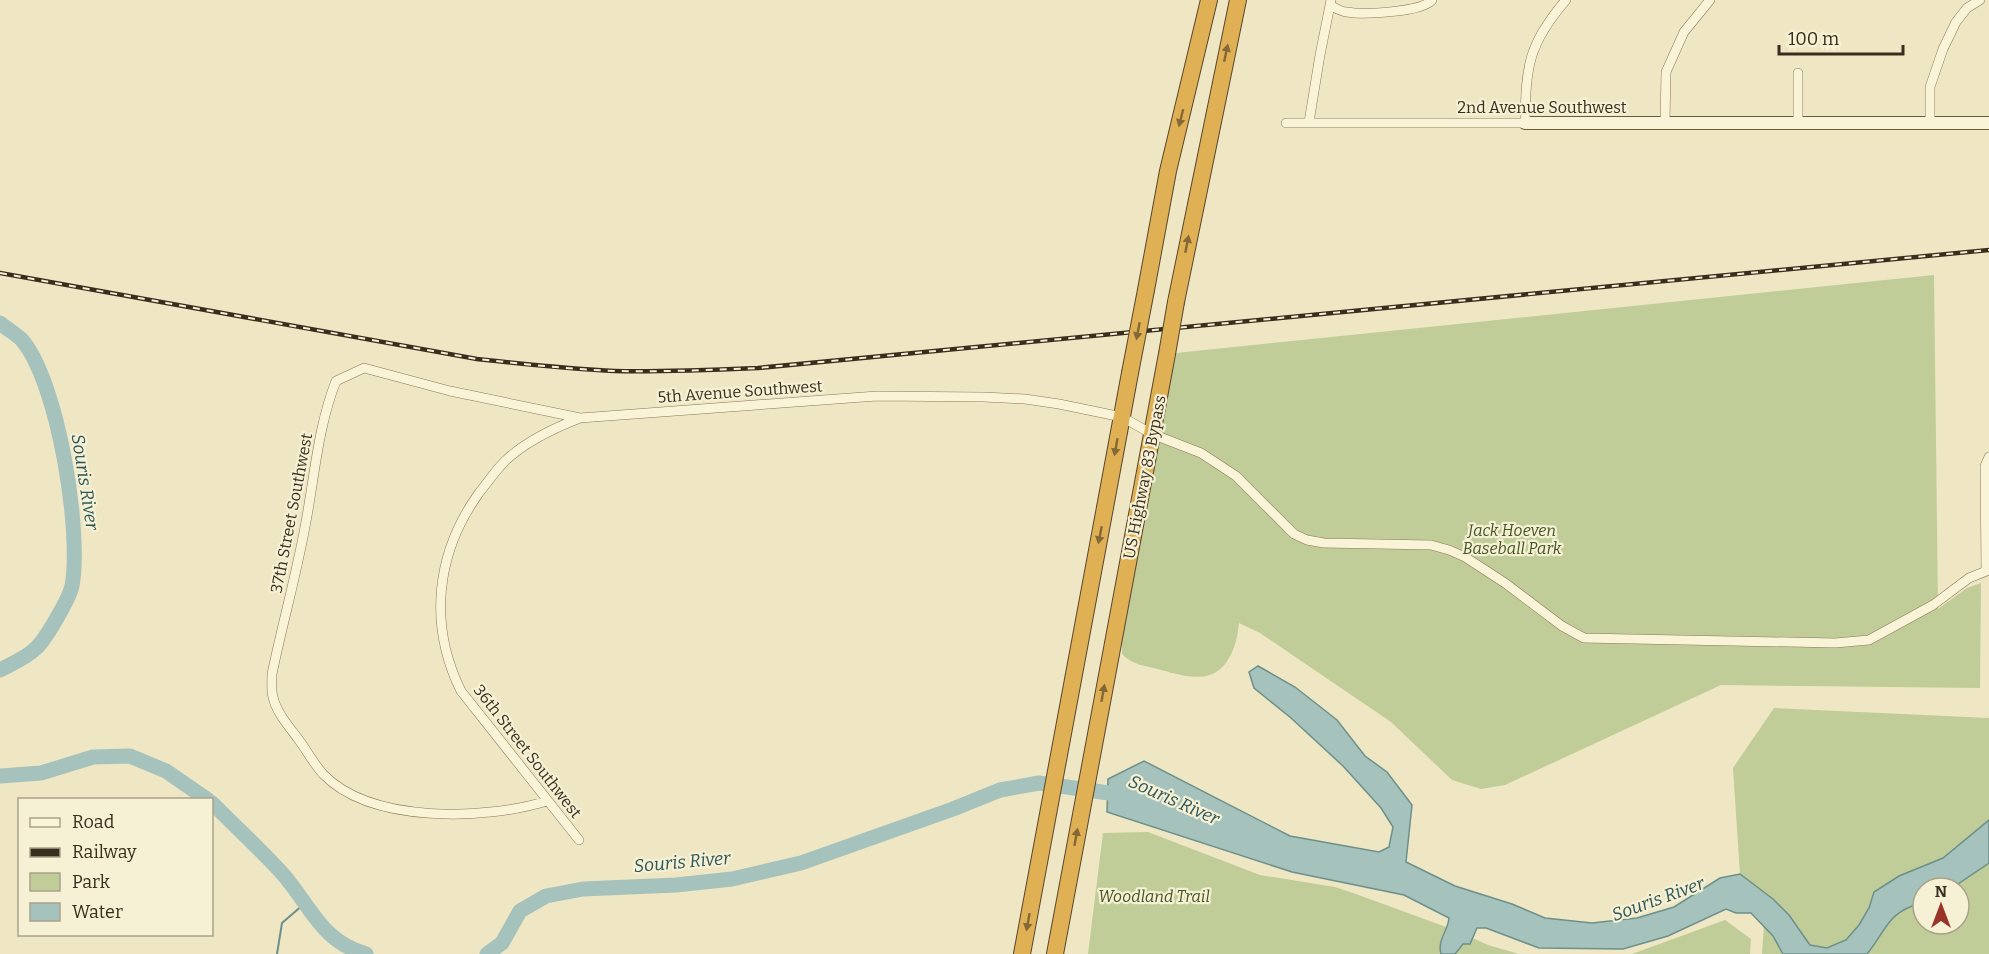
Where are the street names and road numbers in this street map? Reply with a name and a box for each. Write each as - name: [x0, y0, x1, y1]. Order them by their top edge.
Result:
- street label: 2nd Avenue Southwest: [1457, 98, 1627, 117]
- street label: 5th Avenue Southwest: [657, 376, 823, 407]
- street label: US Highway 83 Bypass: [1119, 394, 1170, 561]
- street label: 37th Street Southwest: [267, 431, 316, 595]
- street label: 36th Street Southwest: [470, 681, 586, 822]

